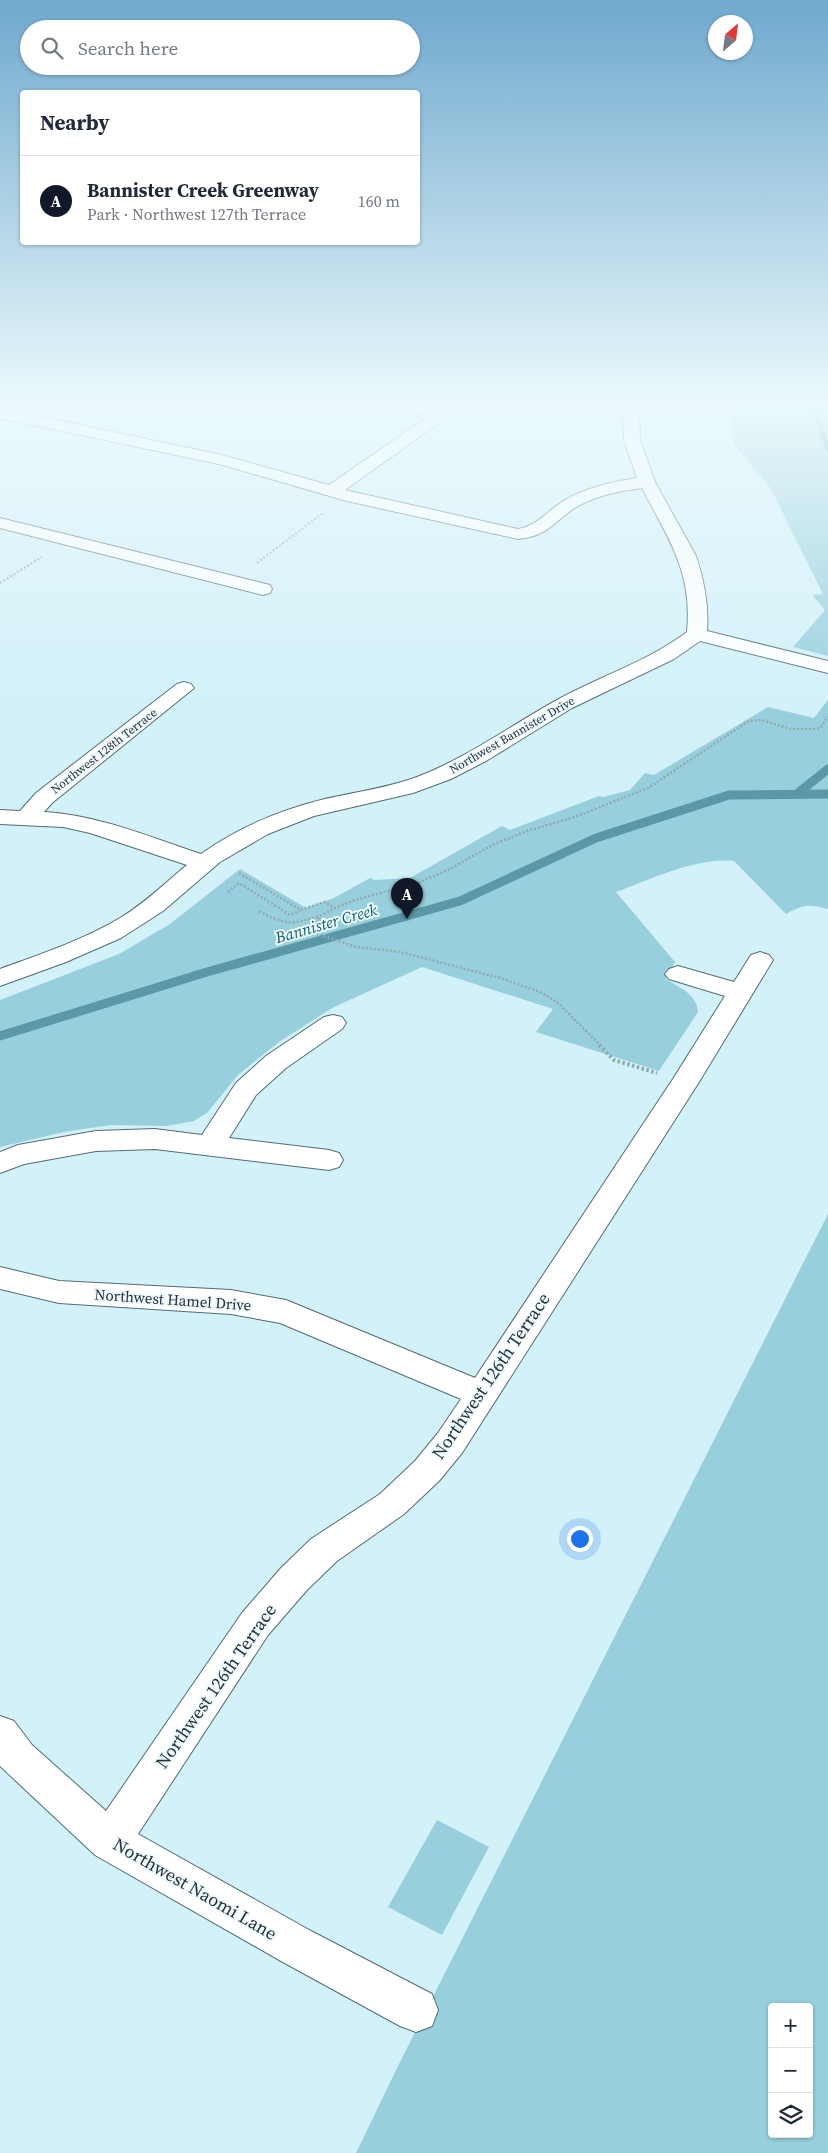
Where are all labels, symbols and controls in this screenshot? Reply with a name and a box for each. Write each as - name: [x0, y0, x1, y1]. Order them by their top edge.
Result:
- north arrow: [708, 15, 753, 60]
- search box: [20, 20, 420, 75]
- icon: search: [38, 34, 66, 62]
- text: Search here: [78, 35, 178, 61]
- text: Nearby: [40, 108, 110, 137]
- text: Bannister Creek Greenway: [87, 177, 319, 203]
- text: A: [51, 190, 61, 212]
- text: 160 m: [358, 190, 400, 212]
- text: Park · Northwest 127th Terrace: [87, 203, 306, 225]
- street label: Northwest Bannister Drive: [446, 693, 578, 777]
- street label: Northwest 128th Terrace: [48, 704, 160, 798]
- pin: A: [391, 878, 423, 919]
- water label: Bannister Creek: [272, 898, 380, 948]
- street label: Northwest Hamel Drive: [94, 1284, 252, 1315]
- street label: Northwest 126th Terrace: [425, 1288, 556, 1464]
- your location: [567, 1526, 593, 1552]
- street label: Northwest 126th Terrace: [149, 1598, 282, 1773]
- street label: Northwest Naomi Lane: [109, 1831, 282, 1946]
- map controls: [768, 2003, 813, 2138]
- button: +: [768, 2003, 813, 2048]
- button: −: [768, 2048, 813, 2093]
- button: layers: [768, 2093, 813, 2138]

